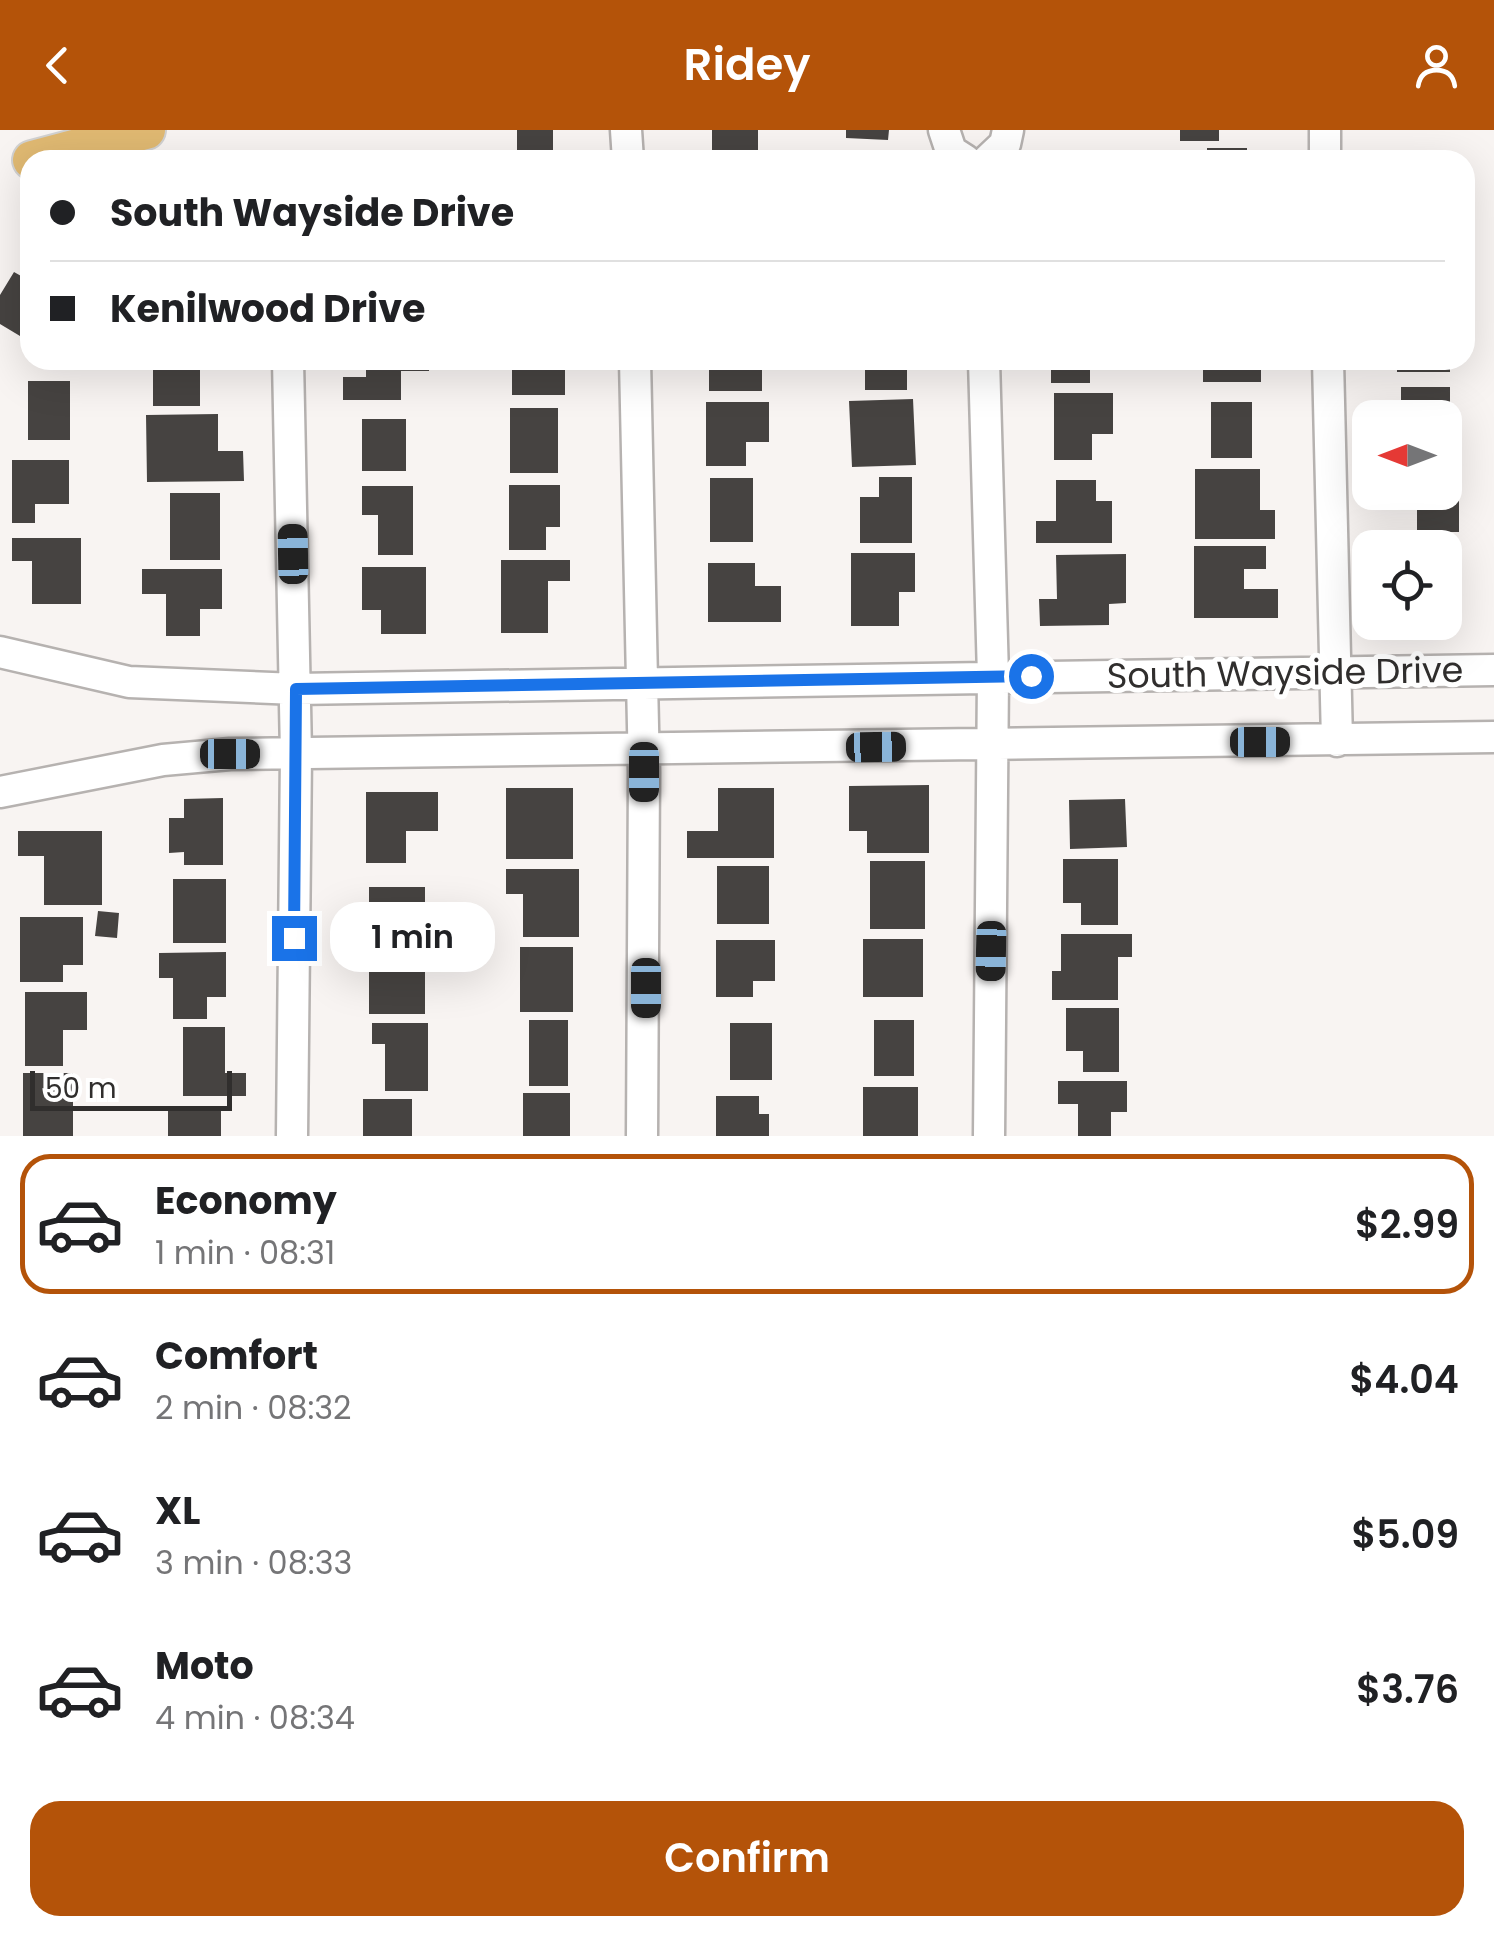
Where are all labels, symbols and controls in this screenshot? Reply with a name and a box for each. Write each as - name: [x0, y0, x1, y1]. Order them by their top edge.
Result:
- text: Ridey: [684, 33, 810, 96]
- icon: back: [30, 38, 85, 93]
- icon: person: [1409, 38, 1464, 93]
- text: South Wayside Drive: [110, 186, 514, 239]
- text: Kenilwood Drive: [110, 282, 425, 335]
- north arrow: [1352, 400, 1462, 510]
- map controls: [1352, 400, 1462, 640]
- car: [277, 524, 309, 584]
- button: locate: [1352, 530, 1462, 640]
- street label: South Wayside Drive: [1106, 645, 1464, 700]
- route start: [1009, 654, 1054, 699]
- car: [1230, 727, 1290, 757]
- car: [846, 731, 906, 763]
- car: [200, 739, 260, 769]
- car: [629, 742, 659, 802]
- callout: 1 min: [329, 903, 494, 973]
- text: 1 min: [371, 914, 454, 959]
- route end: [272, 916, 317, 961]
- car: [975, 921, 1007, 981]
- car: [631, 958, 661, 1018]
- scale bar: [30, 1066, 232, 1110]
- text: 50 m: [45, 1069, 116, 1108]
- text: Economy: [155, 1174, 337, 1227]
- icon: car: [35, 1179, 125, 1269]
- text: $2.99: [1355, 1198, 1459, 1251]
- text: 1 min · 08:31: [155, 1230, 335, 1275]
- text: Comfort: [155, 1329, 318, 1382]
- icon: car: [35, 1334, 125, 1424]
- text: $4.04: [1349, 1353, 1459, 1406]
- text: 2 min · 08:32: [155, 1385, 351, 1430]
- text: XL: [155, 1484, 200, 1537]
- icon: car: [35, 1489, 125, 1579]
- text: $5.09: [1351, 1508, 1459, 1561]
- text: 3 min · 08:33: [155, 1540, 352, 1585]
- text: Moto: [155, 1639, 254, 1692]
- icon: car: [35, 1644, 125, 1734]
- text: $3.76: [1356, 1663, 1459, 1716]
- text: 4 min · 08:34: [155, 1695, 355, 1740]
- button: Confirm: [30, 1801, 1464, 1916]

